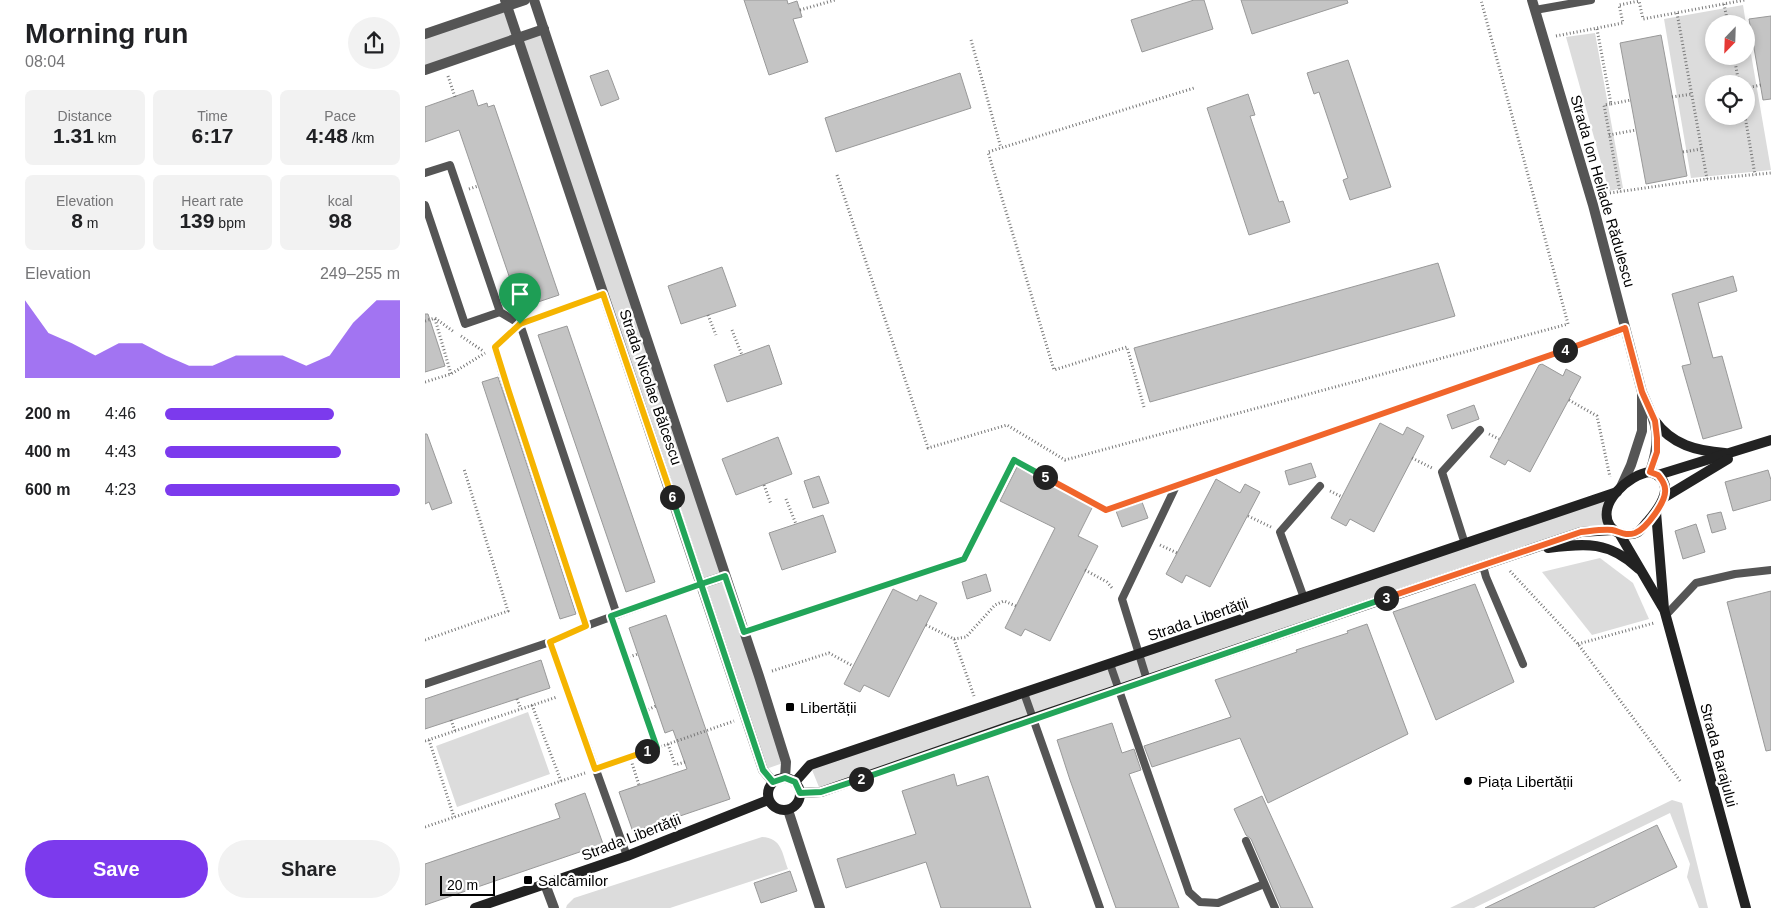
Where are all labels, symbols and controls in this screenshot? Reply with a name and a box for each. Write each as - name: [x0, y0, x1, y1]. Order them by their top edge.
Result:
- north arrow: [1705, 15, 1755, 65]
- map controls: [1705, 15, 1755, 125]
- button: share: [348, 17, 400, 69]
- text: Morning run: [25, 18, 188, 49]
- text: 08:04: [25, 53, 65, 70]
- button: locate: [1705, 75, 1755, 125]
- street label: Strada Ion Heliade Rădulescu: [1567, 93, 1639, 289]
- text: Distance: [58, 108, 112, 124]
- text: Time: [197, 108, 228, 124]
- text: Pace: [324, 108, 356, 124]
- text: 1.31: [53, 124, 94, 147]
- text: 6:17: [191, 124, 234, 147]
- text: 4:48: [306, 124, 348, 147]
- text: km: [94, 130, 117, 146]
- text: /km: [348, 130, 374, 146]
- text: Elevation: [56, 193, 114, 209]
- text: Heart rate: [181, 193, 244, 209]
- text: kcal: [328, 193, 353, 209]
- text: 8: [71, 209, 83, 232]
- text: 139: [179, 209, 214, 232]
- text: 98: [328, 209, 352, 232]
- text: m: [83, 215, 98, 231]
- text: bpm: [214, 215, 246, 231]
- text: Elevation: [25, 265, 91, 282]
- text: 249–255 m: [320, 265, 400, 282]
- pin: [499, 273, 541, 324]
- icon: arrive: [506, 280, 534, 308]
- street label: Strada Nicolae Bălcescu: [616, 307, 686, 467]
- pin: 4: [1553, 338, 1577, 362]
- text: 4: [1562, 342, 1569, 358]
- text: 200 m: [25, 405, 70, 422]
- text: 4:46: [105, 405, 136, 422]
- text: 400 m: [25, 443, 70, 460]
- text: 4:43: [105, 443, 136, 460]
- pin: 5: [1033, 464, 1057, 490]
- text: 5: [1042, 469, 1049, 485]
- text: 600 m: [25, 481, 70, 498]
- text: 4:23: [105, 481, 136, 498]
- pin: 6: [659, 484, 685, 510]
- text: 6: [669, 489, 676, 505]
- pin: 3: [1373, 586, 1399, 610]
- text: 3: [1383, 590, 1390, 606]
- street label: Strada Libertății: [1146, 594, 1250, 644]
- place label: Libertății: [800, 699, 857, 716]
- marker: Libertății: [784, 701, 796, 713]
- street label: Strada Barajului: [1697, 701, 1741, 809]
- pin: 1: [635, 738, 659, 764]
- text: 1: [644, 743, 651, 759]
- pin: 2: [849, 766, 873, 792]
- text: 2: [858, 771, 865, 787]
- place label: Piața Libertății: [1478, 773, 1573, 790]
- marker: Piața Libertății: [1462, 775, 1474, 787]
- street label: Strada Libertății: [579, 810, 683, 864]
- button: Save: [25, 840, 208, 898]
- button: Share: [218, 840, 400, 898]
- place label: Salcâmilor: [538, 872, 608, 889]
- scale bar: [440, 873, 495, 896]
- marker: Salcâmilor: [522, 874, 534, 886]
- text: 20 m: [447, 877, 478, 893]

